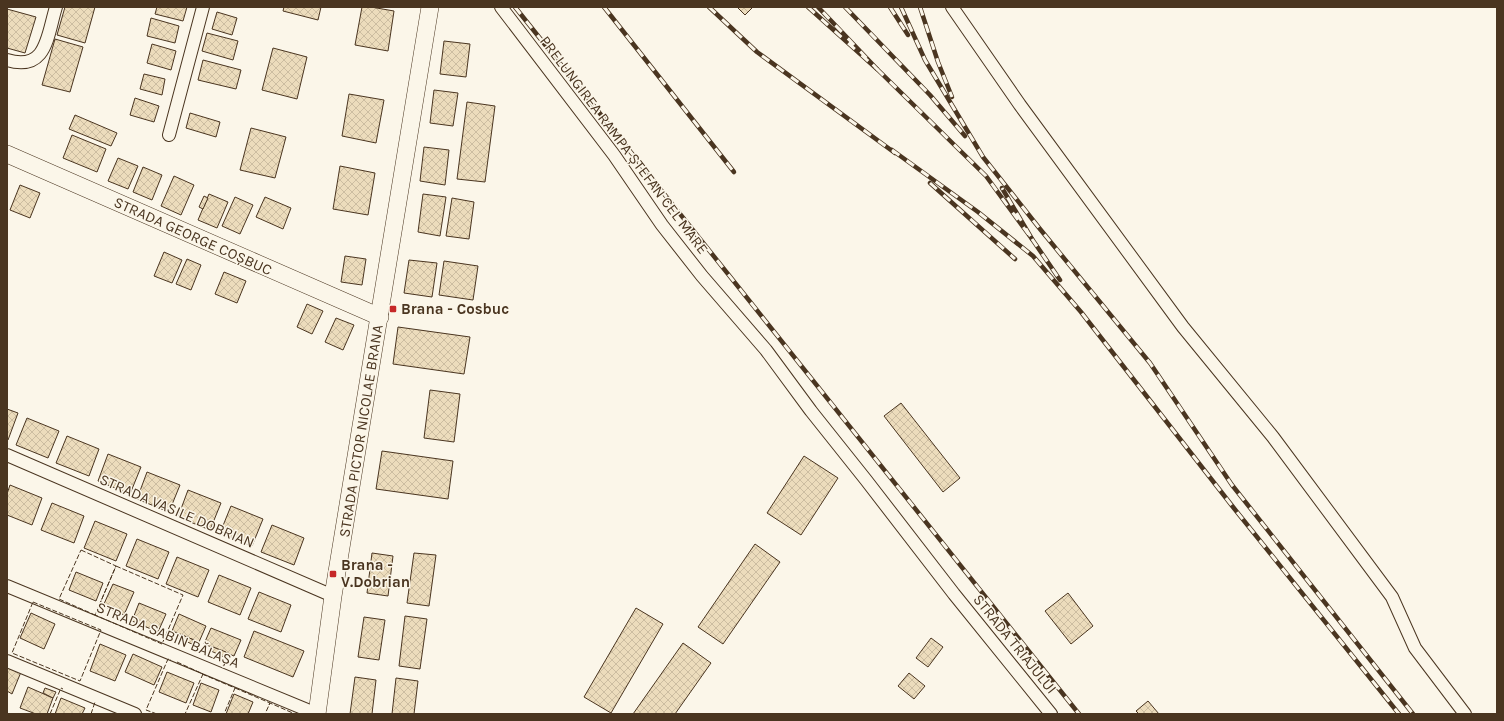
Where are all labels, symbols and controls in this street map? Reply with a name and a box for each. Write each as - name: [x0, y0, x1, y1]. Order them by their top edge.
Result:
- street label: PRELUNGIREA RAMPA ȘTEFAN CEL MARE: [536, 32, 712, 258]
- street label: STRADA GEORGE COȘBUC: [111, 193, 275, 279]
- place label: Brana - Cosbuc: [401, 300, 509, 318]
- marker: Brana - Cosbuc: [388, 304, 398, 314]
- street label: STRADA PICTOR NICOLAE BRANA: [335, 323, 387, 539]
- street label: STRADA VASILE DOBRIAN: [97, 470, 257, 552]
- place label: Brana - V.Dobrian: [341, 556, 410, 591]
- marker: Brana - V.Dobrian: [328, 569, 338, 579]
- street label: STRADA TRIAJULUI: [969, 591, 1061, 697]
- street label: STRADA SABIN BĂLAȘA: [94, 598, 243, 672]

